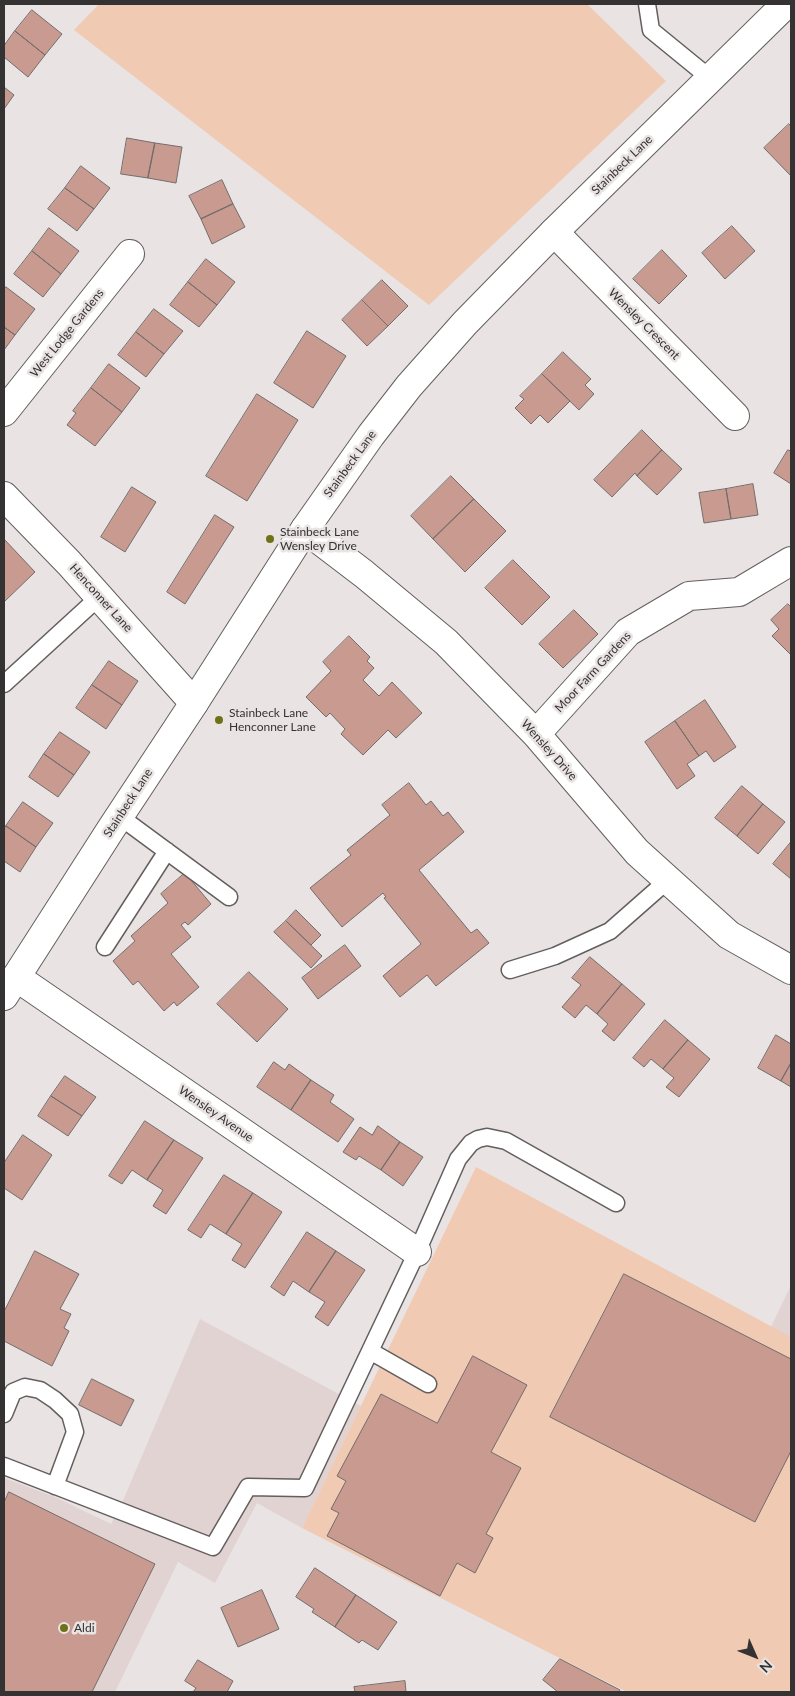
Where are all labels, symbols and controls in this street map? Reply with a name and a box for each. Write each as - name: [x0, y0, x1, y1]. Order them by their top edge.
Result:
- street label: Stainbeck Lane: [589, 132, 655, 198]
- street label: Wensley Crescent: [605, 285, 683, 363]
- street label: West Lodge Gardens: [27, 286, 107, 380]
- street label: Stainbeck Lane: [321, 428, 379, 500]
- place label: Stainbeck Lane Wensley Drive: [280, 525, 359, 553]
- marker: Stainbeck Lane Wensley Drive: [264, 533, 276, 545]
- street label: Henconner Lane: [67, 561, 135, 635]
- street label: Moor Farm Gardens: [552, 629, 634, 715]
- place label: Stainbeck Lane Henconner Lane: [229, 706, 316, 734]
- marker: Stainbeck Lane Henconner Lane: [213, 714, 225, 726]
- street label: Wensley Drive: [518, 717, 580, 783]
- street label: Stainbeck Lane: [100, 766, 156, 840]
- street label: Wensley Avenue: [176, 1083, 256, 1145]
- place label: Aldi: [74, 1621, 95, 1635]
- marker: Aldi: [58, 1622, 70, 1634]
- north arrow: [730, 1631, 780, 1681]
- text: N: [756, 1657, 776, 1677]

